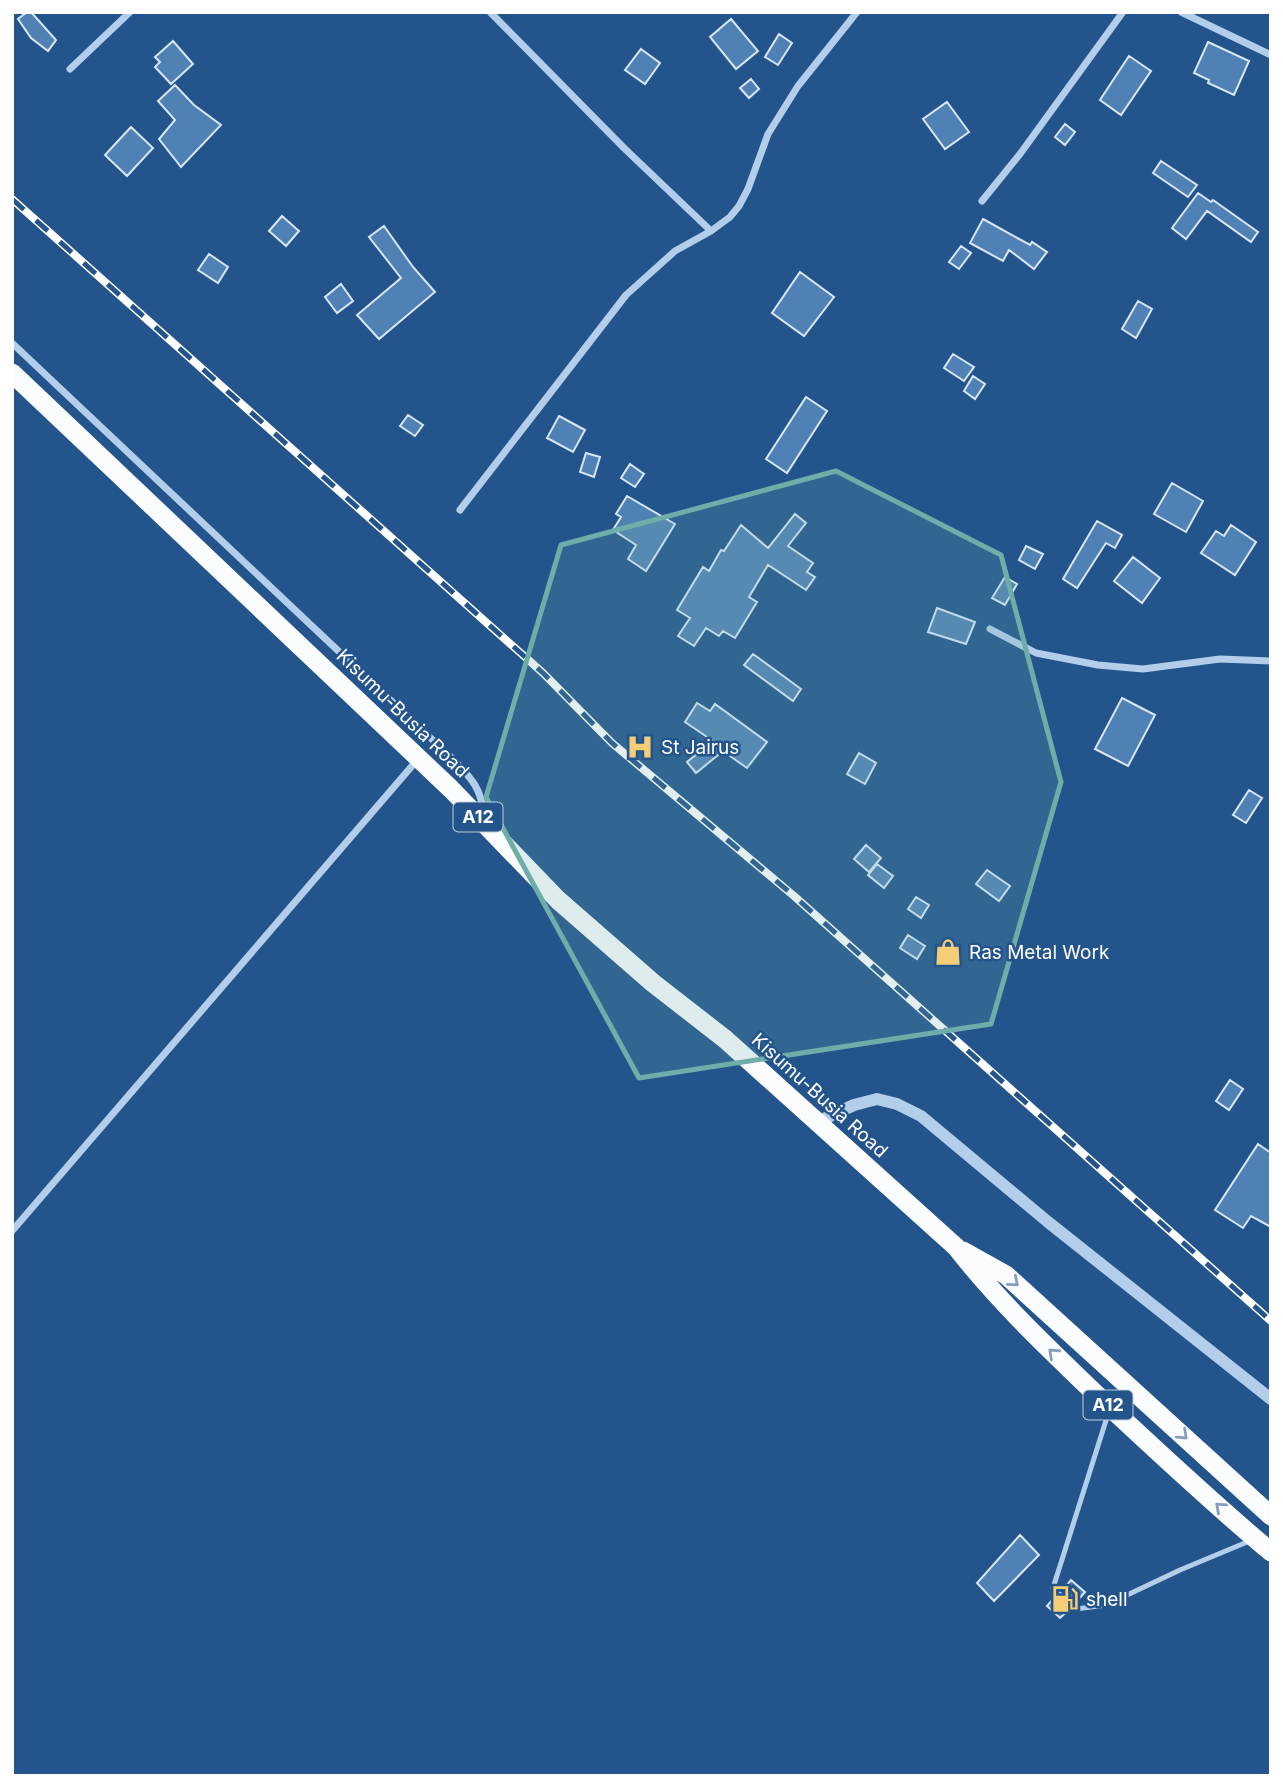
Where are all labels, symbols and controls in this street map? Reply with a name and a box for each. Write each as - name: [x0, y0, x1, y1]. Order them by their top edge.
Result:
- street label: Kisumu-Busia Road: [332, 644, 474, 782]
- hospital icon: St Jairus: [625, 732, 655, 762]
- place label: St Jairus: [661, 736, 739, 759]
- road number: A12: [454, 802, 503, 832]
- shop icon: Ras Metal Work: [933, 937, 963, 967]
- place label: Ras Metal Work: [969, 941, 1110, 964]
- street label: Kisumu-Busia Road: [747, 1028, 892, 1162]
- one-way arrow: [1006, 1274, 1019, 1286]
- one-way arrow: [1048, 1348, 1061, 1361]
- road number: A12: [1084, 1390, 1132, 1420]
- one-way arrow: [1175, 1426, 1188, 1439]
- one-way arrow: [1215, 1503, 1228, 1515]
- fuel station icon: shell: [1050, 1584, 1080, 1614]
- place label: shell: [1086, 1588, 1128, 1611]

